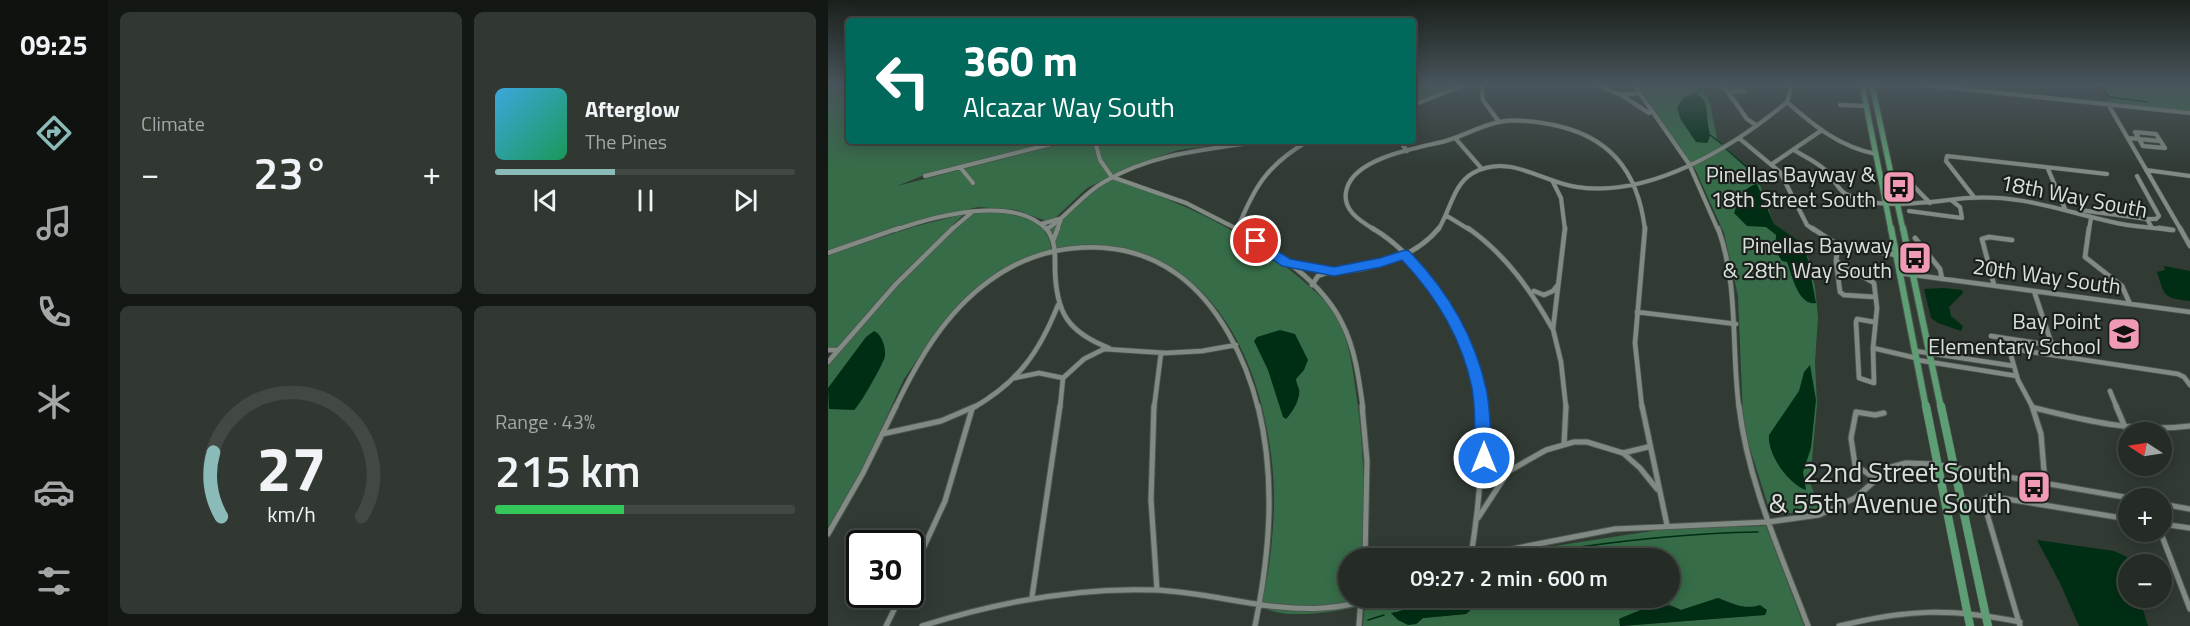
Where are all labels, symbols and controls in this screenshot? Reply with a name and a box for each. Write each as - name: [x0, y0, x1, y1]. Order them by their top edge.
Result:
- text: 09:25: [20, 24, 88, 65]
- text: 360 m: [963, 28, 1078, 92]
- icon: left: [864, 42, 942, 120]
- text: Alcazar Way South: [963, 86, 1175, 127]
- text: Afterglow: [585, 92, 680, 126]
- text: Climate: [141, 108, 205, 139]
- icon: directions: [33, 112, 75, 154]
- text: The Pines: [585, 126, 667, 157]
- text: 23°: [253, 138, 329, 206]
- text: −: [141, 148, 159, 198]
- text: +: [423, 148, 441, 198]
- place label: Pinellas Bayway & 18th Street South: [1706, 157, 1876, 216]
- street label: 18th Way South: [1997, 165, 2151, 227]
- bus stop icon: Pinellas Bayway & 18th Street South: [1881, 169, 1917, 205]
- icon: previous: [529, 184, 562, 217]
- icon: pause: [629, 184, 662, 217]
- icon: next: [729, 184, 762, 217]
- icon: music: [33, 202, 75, 244]
- pin: [1230, 215, 1281, 266]
- icon: arrive: [1239, 224, 1272, 257]
- place label: Pinellas Bayway & 28th Way South: [1723, 228, 1892, 287]
- bus stop icon: Pinellas Bayway & 28th Way South: [1897, 240, 1933, 276]
- street label: 20th Way South: [1971, 249, 2123, 303]
- icon: phone: [33, 291, 75, 333]
- place label: Bay Point Elementary School: [1928, 304, 2101, 363]
- school or university icon: Bay Point Elementary School: [2106, 316, 2142, 352]
- icon: climate: [33, 381, 75, 423]
- text: Range · 43%: [495, 406, 595, 437]
- text: 27: [256, 420, 326, 515]
- north arrow: [2118, 422, 2172, 476]
- map controls: [2118, 422, 2172, 608]
- position arrow: [1452, 426, 1516, 490]
- text: 215 km: [495, 436, 641, 504]
- place label: 22nd Street South & 55th Avenue South: [1769, 451, 2011, 523]
- bus stop icon: 22nd Street South & 55th Avenue South: [2016, 469, 2052, 505]
- icon: car: [33, 471, 75, 513]
- button: +: [2118, 488, 2172, 542]
- text: km/h: [267, 498, 315, 530]
- speed limit sign: 30: [846, 530, 924, 608]
- button: −: [2118, 554, 2172, 608]
- icon: filters: [33, 560, 75, 602]
- text: 09:27 · 2 min · 600 m: [1410, 561, 1608, 595]

